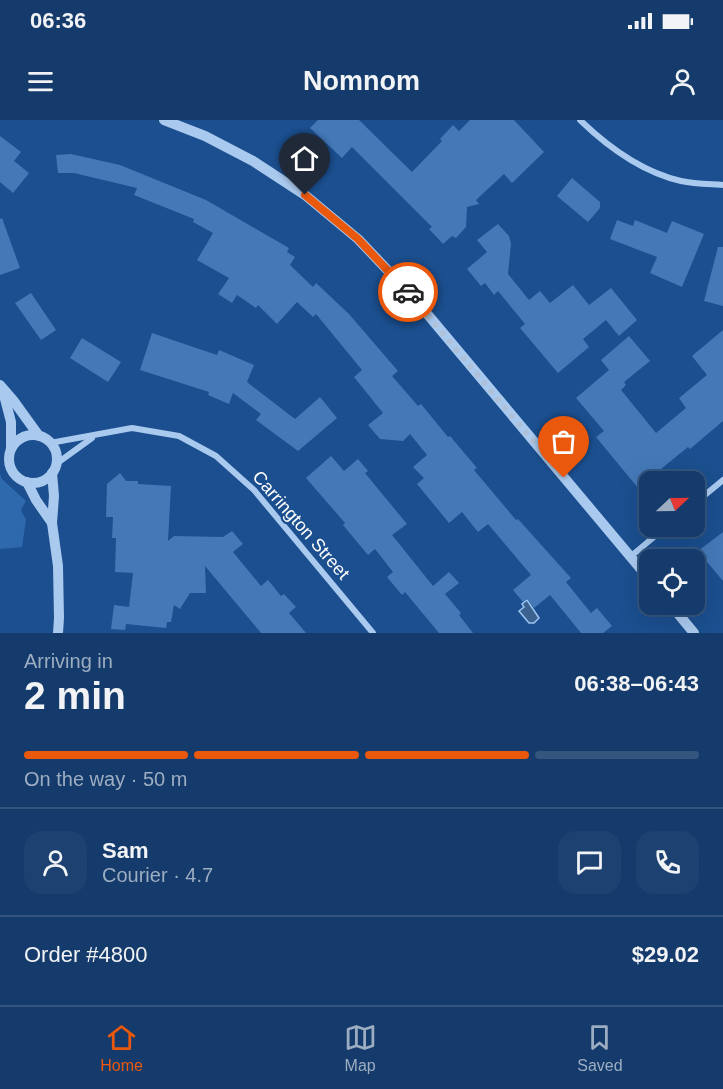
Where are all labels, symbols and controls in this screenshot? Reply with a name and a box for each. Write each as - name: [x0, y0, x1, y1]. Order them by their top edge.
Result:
- text: 06:36: [30, 8, 86, 33]
- icon: menu: [24, 65, 57, 98]
- icon: person: [666, 65, 699, 98]
- text: Nomnom: [303, 66, 420, 96]
- pin: [279, 133, 330, 195]
- icon: home: [288, 142, 321, 175]
- courier: [378, 262, 438, 322]
- icon: car: [392, 276, 425, 309]
- pin: [538, 416, 589, 478]
- icon: bag: [547, 425, 580, 458]
- street label: Carrington Street: [248, 467, 354, 583]
- north arrow: [639, 471, 705, 537]
- map controls: [639, 471, 705, 615]
- button: locate: [639, 549, 705, 615]
- text: Arriving in: [24, 650, 113, 672]
- text: 06:38–06:43: [574, 671, 699, 696]
- text: 2 min: [24, 674, 126, 717]
- text: On the way · 50 m: [24, 768, 187, 790]
- button: person: [24, 831, 87, 894]
- button: chat: [558, 831, 621, 894]
- button: phone: [636, 831, 699, 894]
- text: Sam: [102, 838, 148, 863]
- text: Courier · 4.7: [102, 864, 213, 886]
- text: Order #4800: [24, 942, 148, 967]
- text: $29.02: [632, 942, 699, 967]
- tab: Home: [100, 1021, 143, 1075]
- tab: Map: [344, 1021, 377, 1075]
- tab: Saved: [577, 1021, 623, 1075]

